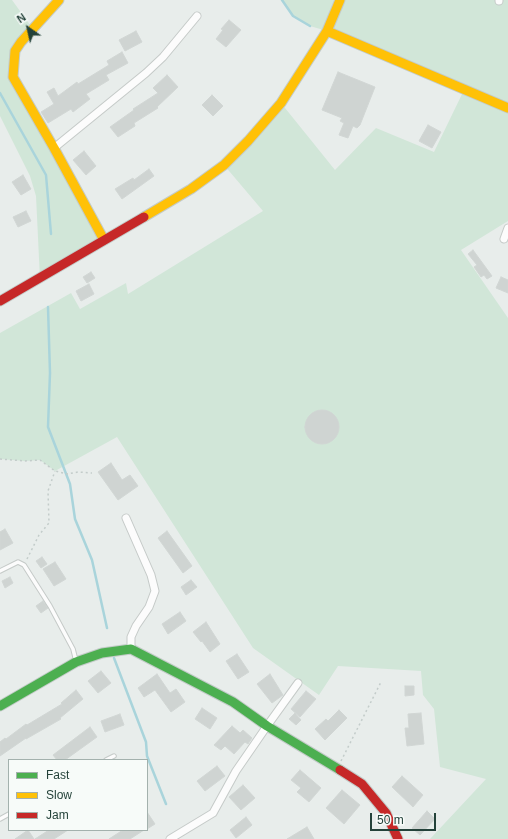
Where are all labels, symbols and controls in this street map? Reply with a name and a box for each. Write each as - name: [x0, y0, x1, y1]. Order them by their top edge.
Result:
- north arrow: [8, 8, 48, 48]
- text: N: [15, 11, 28, 25]
- legend: [8, 759, 148, 831]
- text: Fast: [46, 768, 69, 782]
- text: Slow: [46, 788, 72, 802]
- scale bar: [372, 805, 438, 831]
- text: Jam: [46, 808, 69, 822]
- text: 50 m: [377, 813, 404, 827]

